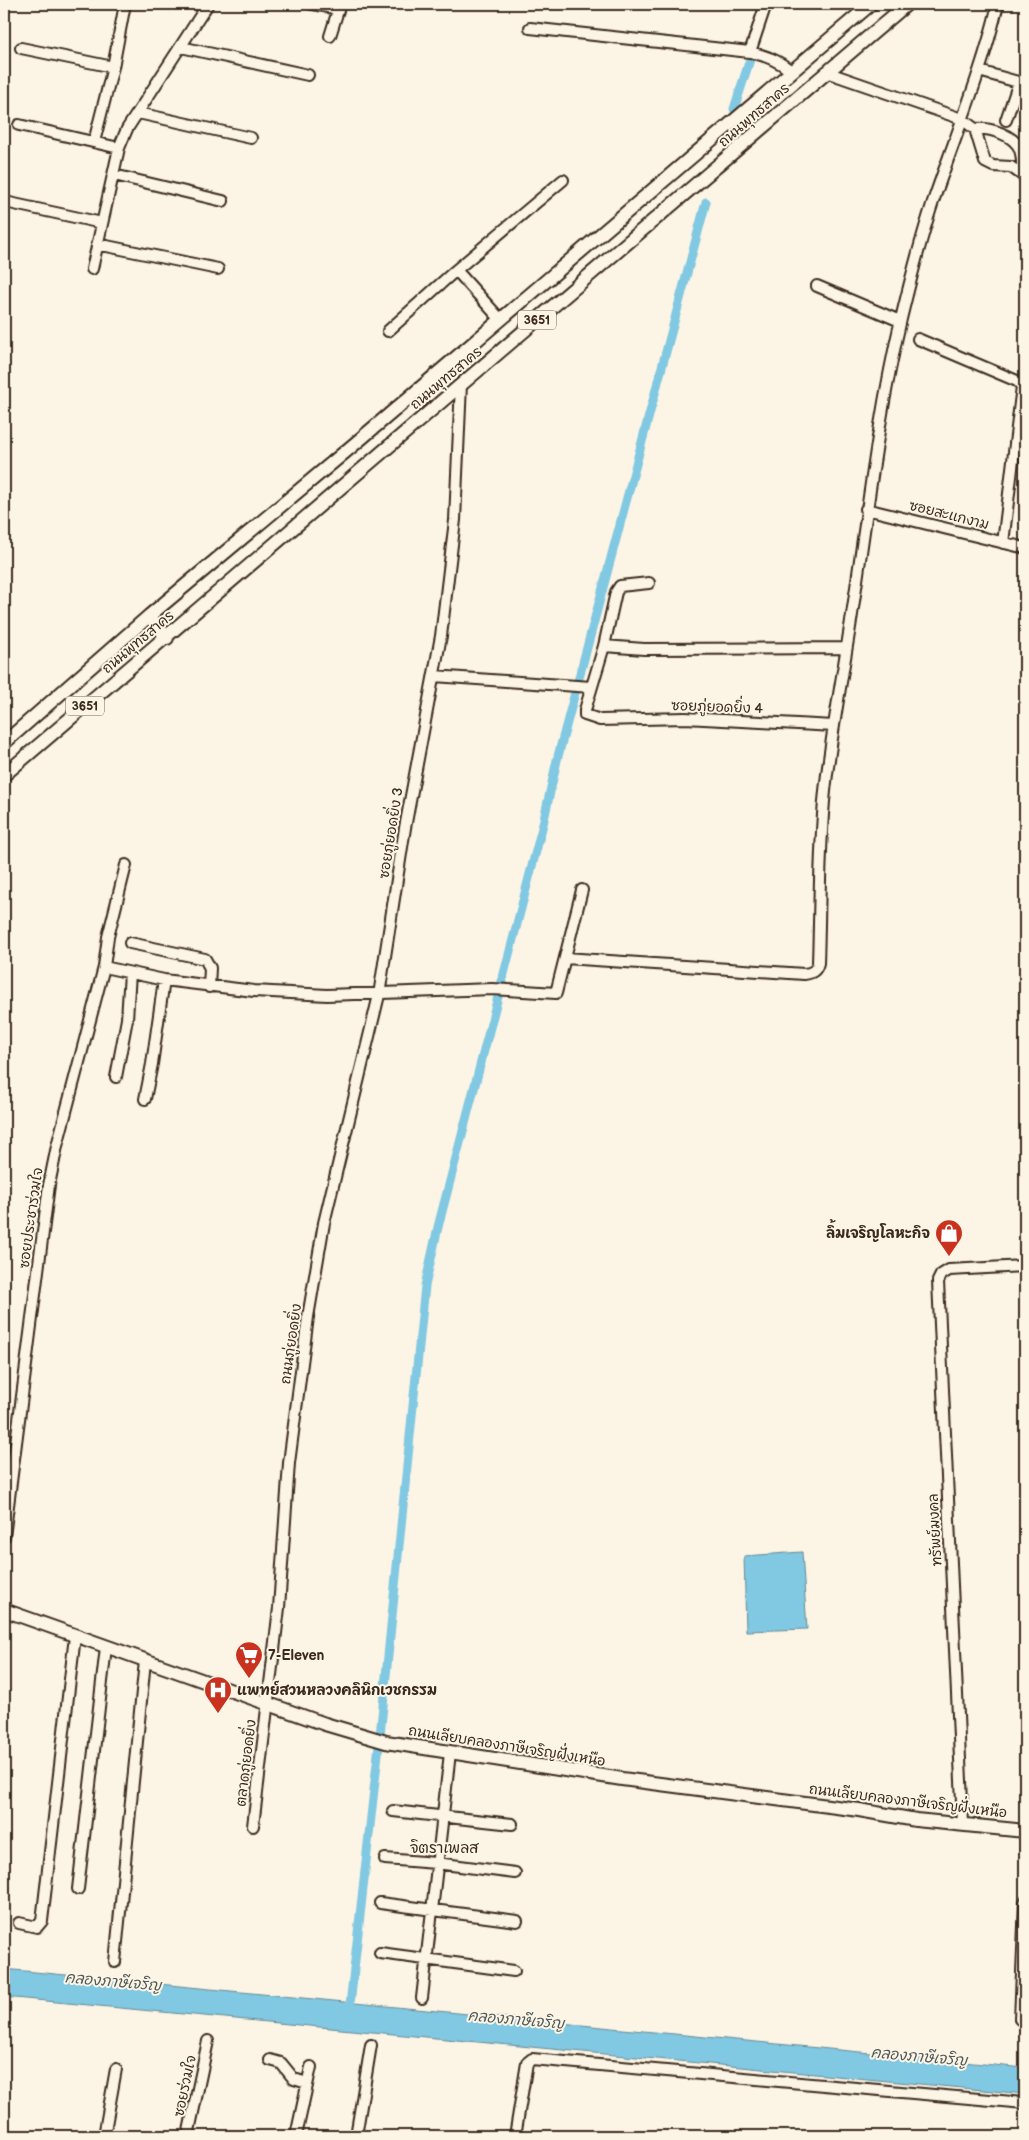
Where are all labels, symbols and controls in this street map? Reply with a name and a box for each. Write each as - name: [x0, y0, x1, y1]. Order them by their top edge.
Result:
- street label: ถนนพุทธสาคร: [715, 80, 794, 151]
- road number: 3651: [518, 310, 556, 330]
- street label: ถนนพุทธสาคร: [407, 343, 486, 414]
- street label: ซอยสะแกงาม: [907, 497, 991, 533]
- street label: ถนนพุทธสาคร: [99, 607, 178, 678]
- street label: ซอยภู่ยอดยิ่ง 4: [671, 692, 764, 718]
- road number: 3651: [66, 696, 104, 716]
- street label: ซอยภู่ยอดยิ่ง 3: [371, 786, 408, 880]
- street label: ซอยประชาร่วมใจ: [15, 1166, 46, 1269]
- place label: ลิ้มเจริญโลหะกิจ: [826, 1218, 930, 1242]
- shop icon: ลิ้มเจริญโลหะกิจ: [934, 1218, 964, 1257]
- street label: ถนนภู่ยอดยิ่ง: [273, 1302, 306, 1386]
- street label: ทรัพย์มงคล: [924, 1493, 945, 1567]
- supermarket icon: 7-Eleven: [234, 1640, 264, 1679]
- place label: 7-Eleven: [268, 1647, 325, 1664]
- hospital icon: แพทย์สวนหลวงคลินิกเวชกรรม: [203, 1675, 233, 1714]
- place label: แพทย์สวนหลวงคลินิกเวชกรรม: [237, 1680, 437, 1699]
- street label: ตลาดภู่ยอดยิ่ง: [228, 1718, 261, 1808]
- street label: ถนนเลียบคลองภาษีเจริญฝั่งเหนือ: [407, 1718, 607, 1770]
- street label: ถนนเลียบคลองภาษีเจริญฝั่งเหนือ: [808, 1776, 1009, 1822]
- district label: จิตราเพลส: [410, 1839, 479, 1858]
- water label: คลองภาษีเจริญ: [64, 1967, 163, 1996]
- water label: คลองภาษีเจริญ: [467, 2005, 566, 2034]
- water label: คลองภาษีเจริญ: [870, 2042, 969, 2071]
- street label: ซอยร่วมใจ: [169, 2053, 200, 2118]

